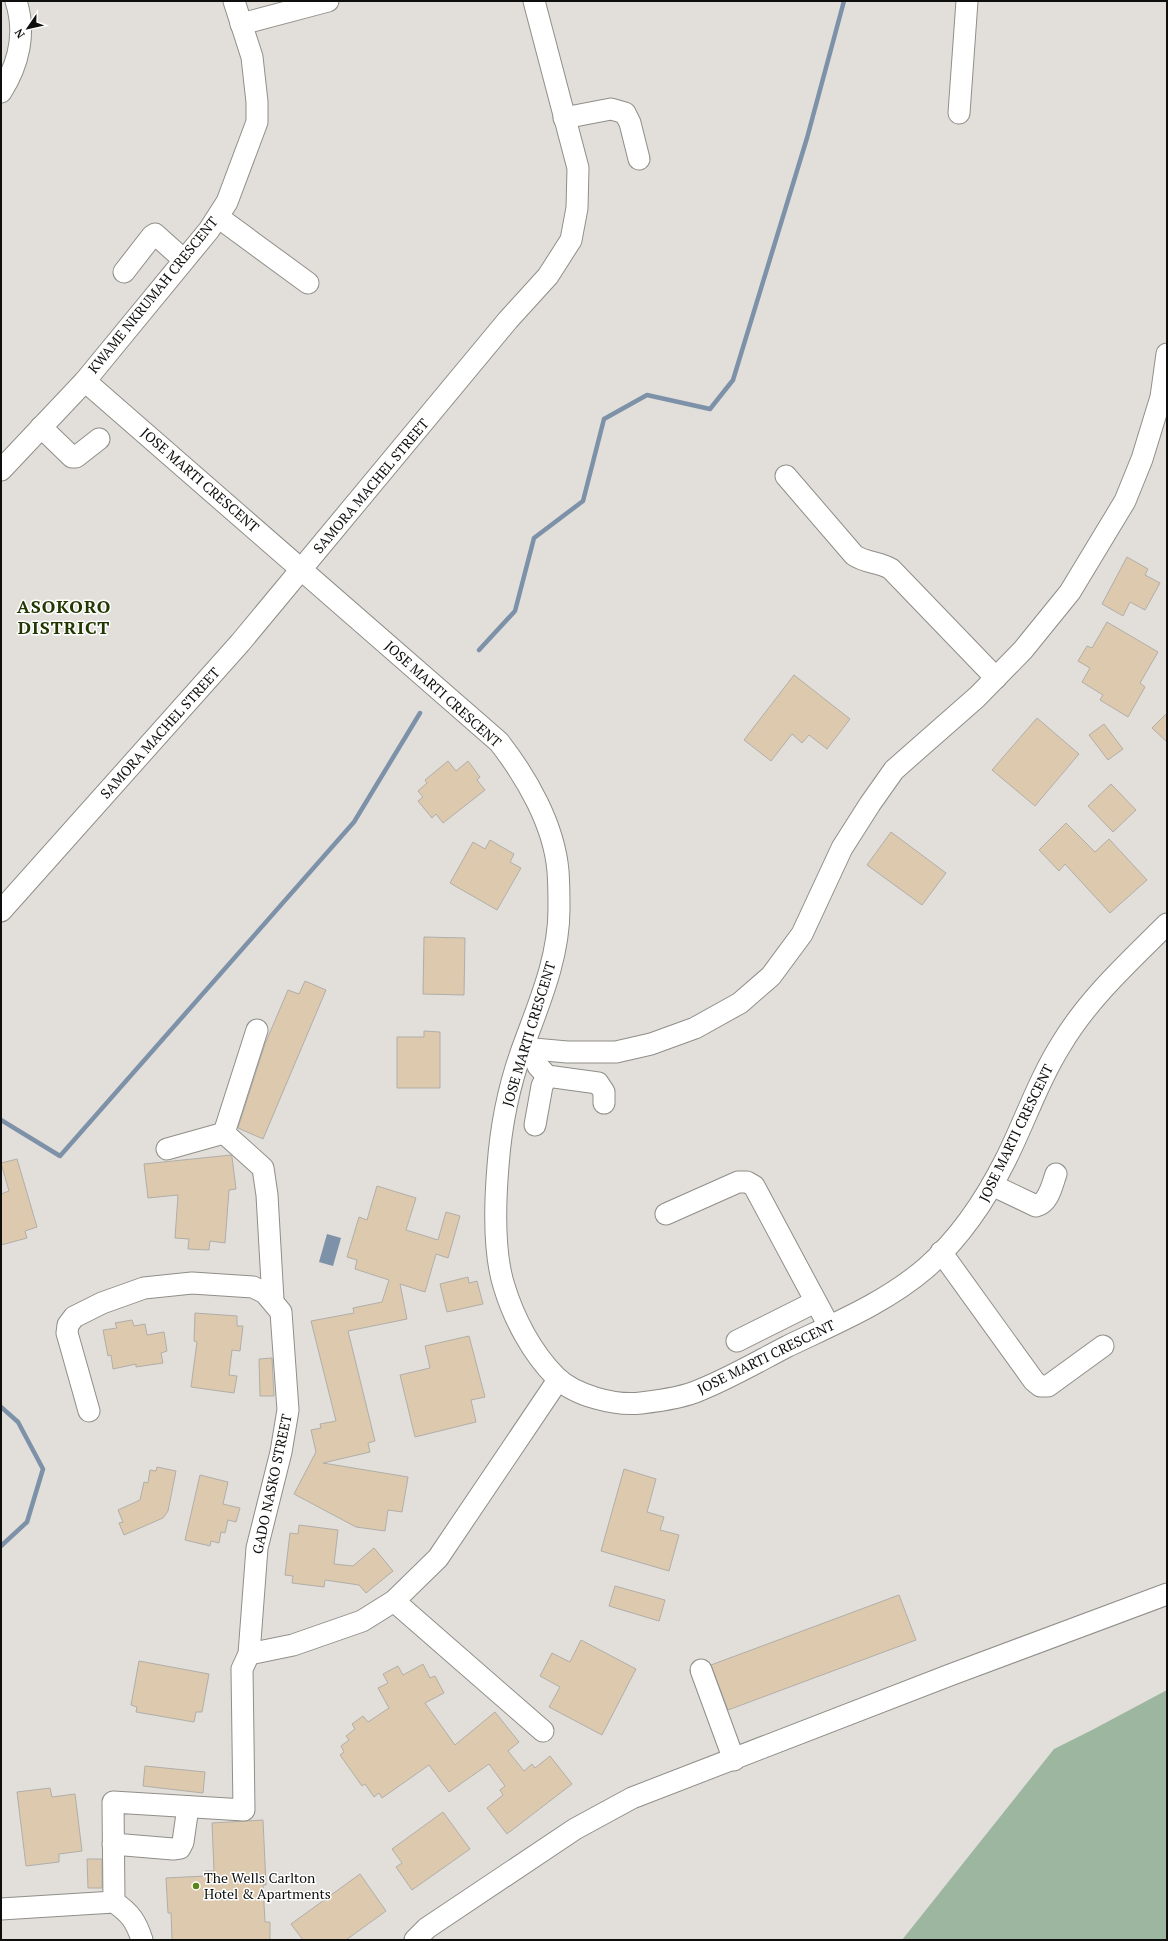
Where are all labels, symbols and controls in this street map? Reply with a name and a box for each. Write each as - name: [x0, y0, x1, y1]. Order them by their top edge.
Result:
- north arrow: [8, 8, 48, 48]
- text: N: [11, 26, 28, 41]
- street label: KWAME NKRUMAH CRESCENT: [83, 212, 222, 377]
- street label: SAMORA MACHEL STREET: [309, 414, 433, 557]
- street label: JOSE MARTI CRESCENT: [137, 423, 264, 536]
- district label: ASOKORO DISTRICT: [17, 594, 111, 639]
- street label: JOSE MARTI CRESCENT: [381, 636, 506, 751]
- street label: SAMORA MACHEL STREET: [95, 663, 224, 802]
- street label: JOSE MARTI CRESCENT: [497, 959, 560, 1109]
- street label: JOSE MARTI CRESCENT: [974, 1061, 1057, 1205]
- street label: JOSE MARTI CRESCENT: [694, 1315, 838, 1398]
- street label: GADO NASKO STREET: [247, 1412, 296, 1556]
- place label: The Wells Carlton Hotel & Apartments: [204, 1868, 331, 1903]
- marker: The Wells Carlton Hotel & Apartments: [191, 1881, 201, 1891]

